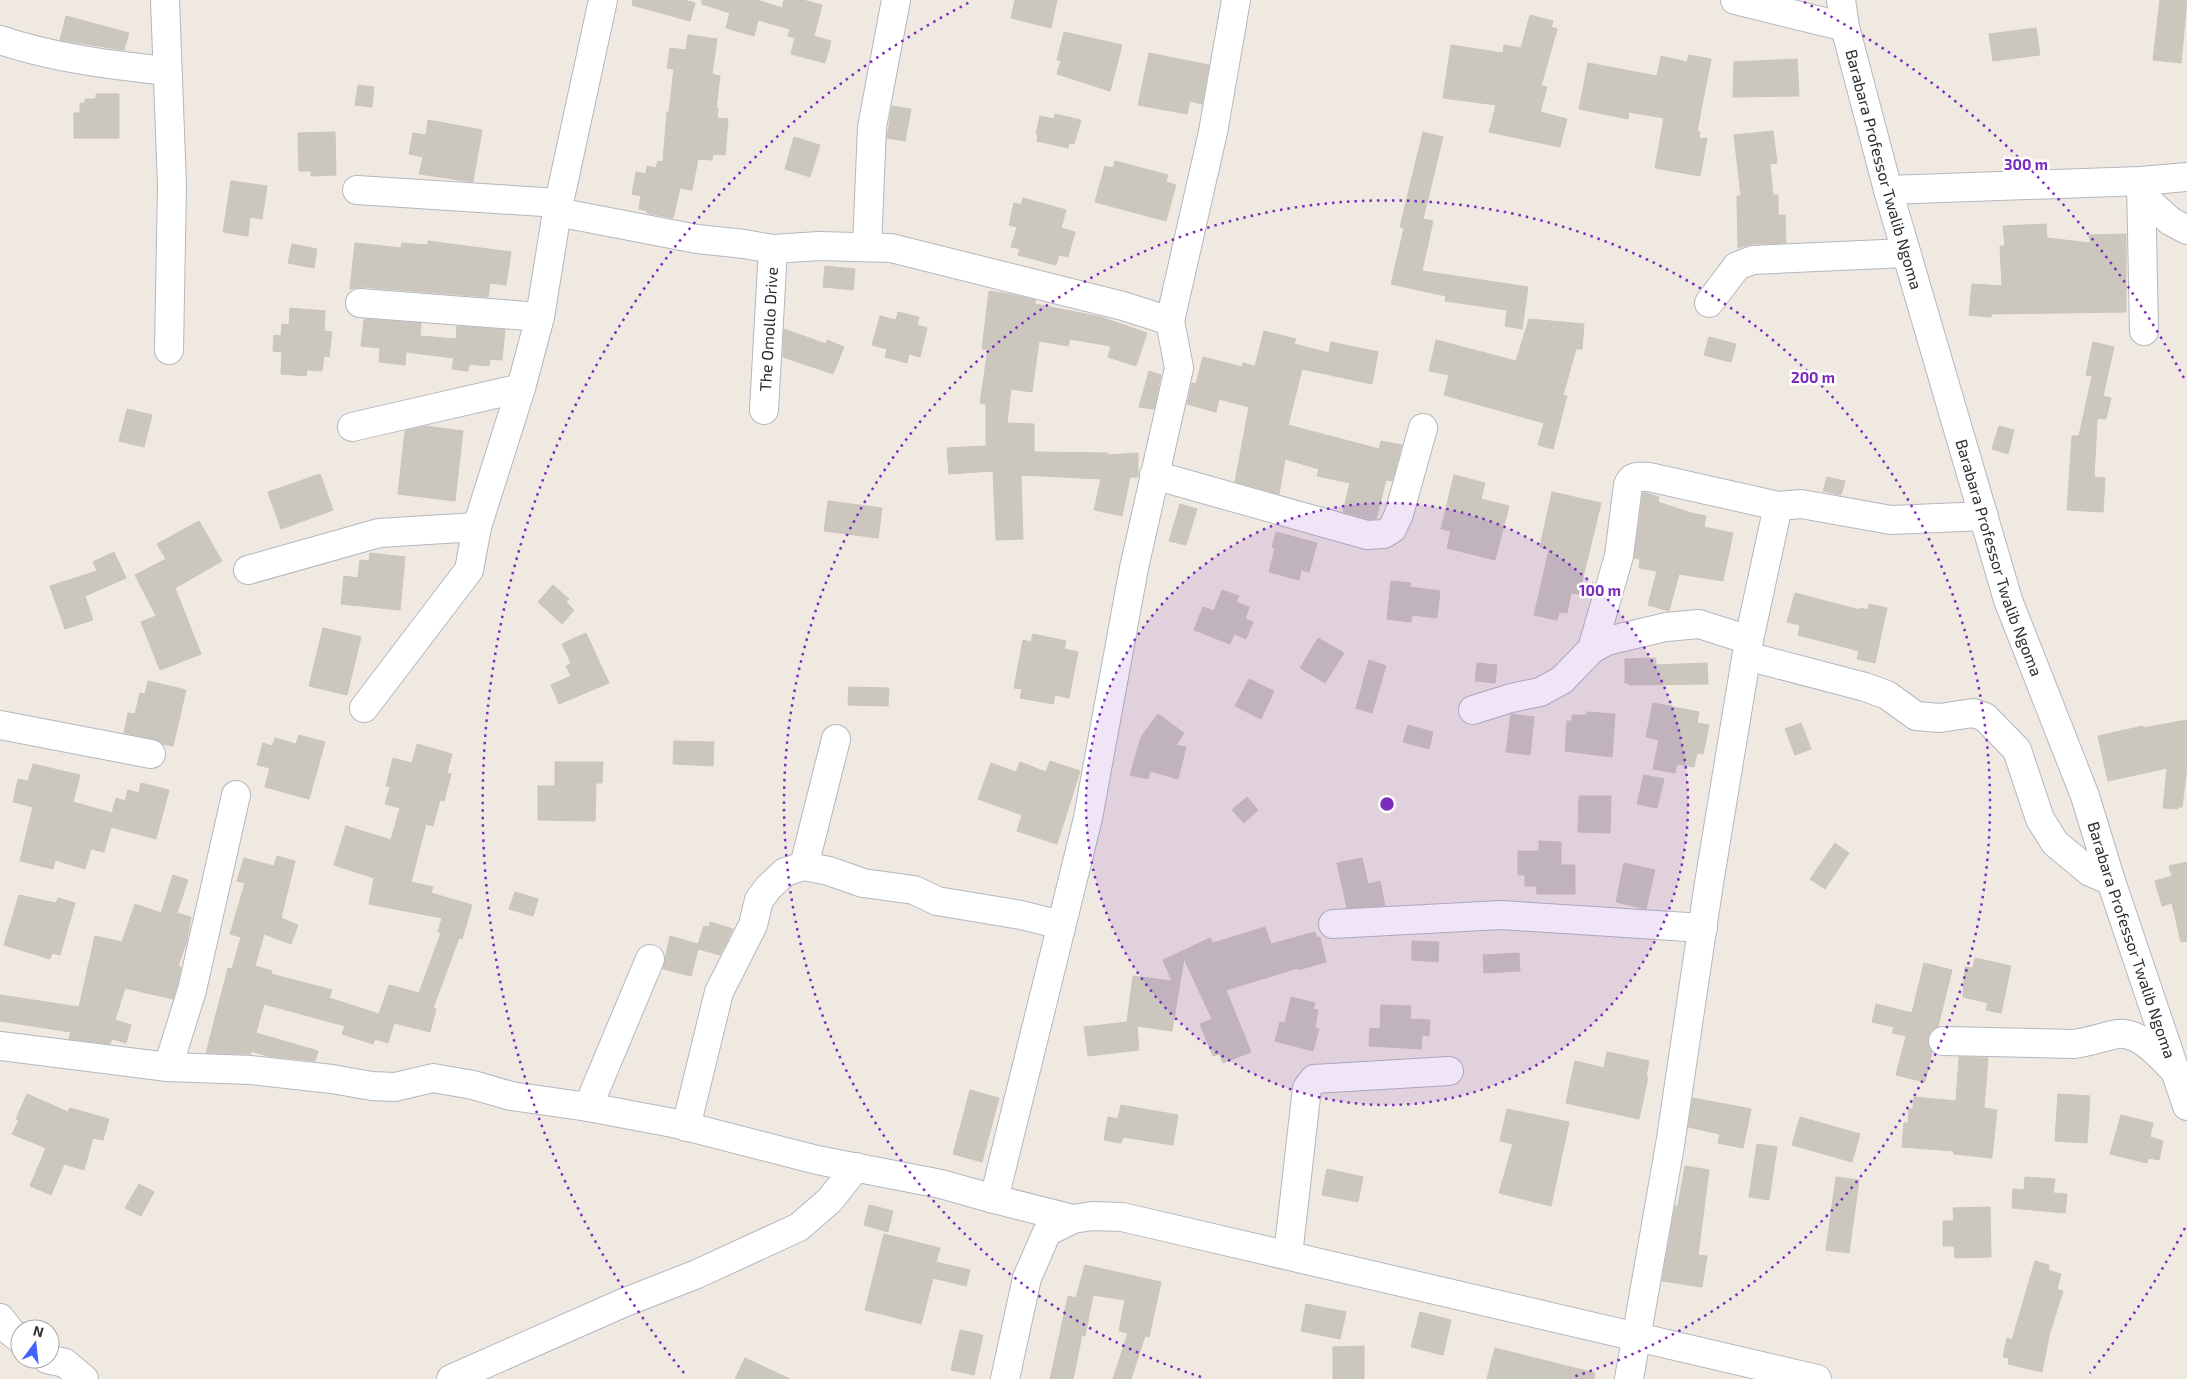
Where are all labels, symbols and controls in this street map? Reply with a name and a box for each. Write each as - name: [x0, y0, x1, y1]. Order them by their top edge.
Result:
- street label: Barabara Professor Twalib Ngoma: [1842, 47, 1927, 292]
- text: 300 m: [2004, 155, 2048, 173]
- street label: The Omollo Drive: [755, 266, 781, 392]
- text: 200 m: [1791, 368, 1835, 386]
- street label: Barabara Professor Twalib Ngoma: [1952, 437, 2047, 679]
- text: 100 m: [1579, 581, 1621, 599]
- centre of rings: [1378, 795, 1396, 813]
- street label: Barabara Professor Twalib Ngoma: [2084, 819, 2180, 1061]
- north arrow: [10, 1319, 60, 1369]
- text: N: [31, 1321, 46, 1340]

